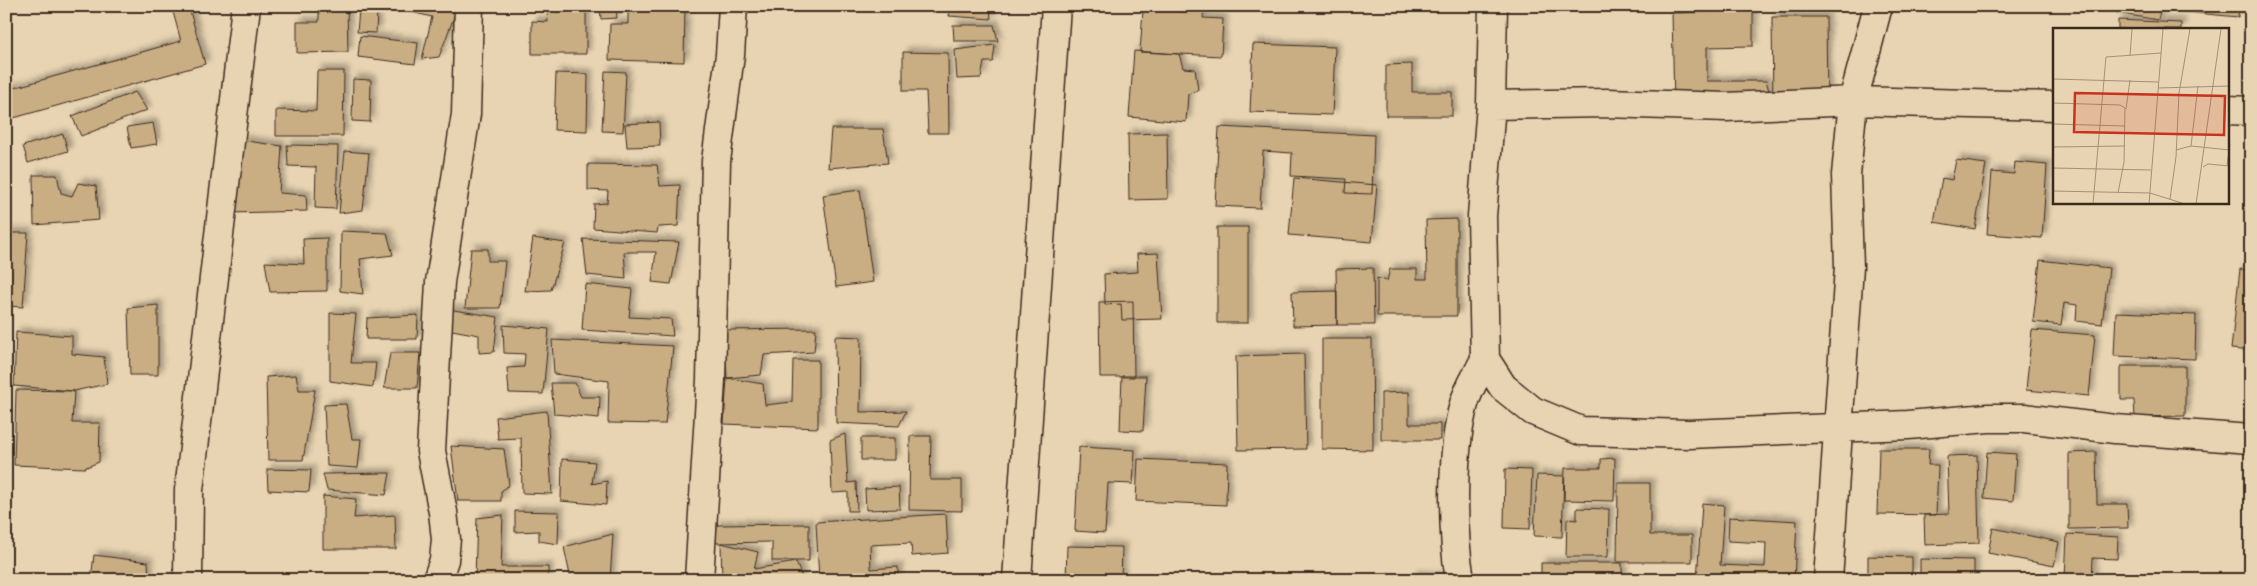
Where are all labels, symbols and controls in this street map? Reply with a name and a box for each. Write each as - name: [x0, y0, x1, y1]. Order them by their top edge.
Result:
- inset map: [2053, 28, 2230, 204]

